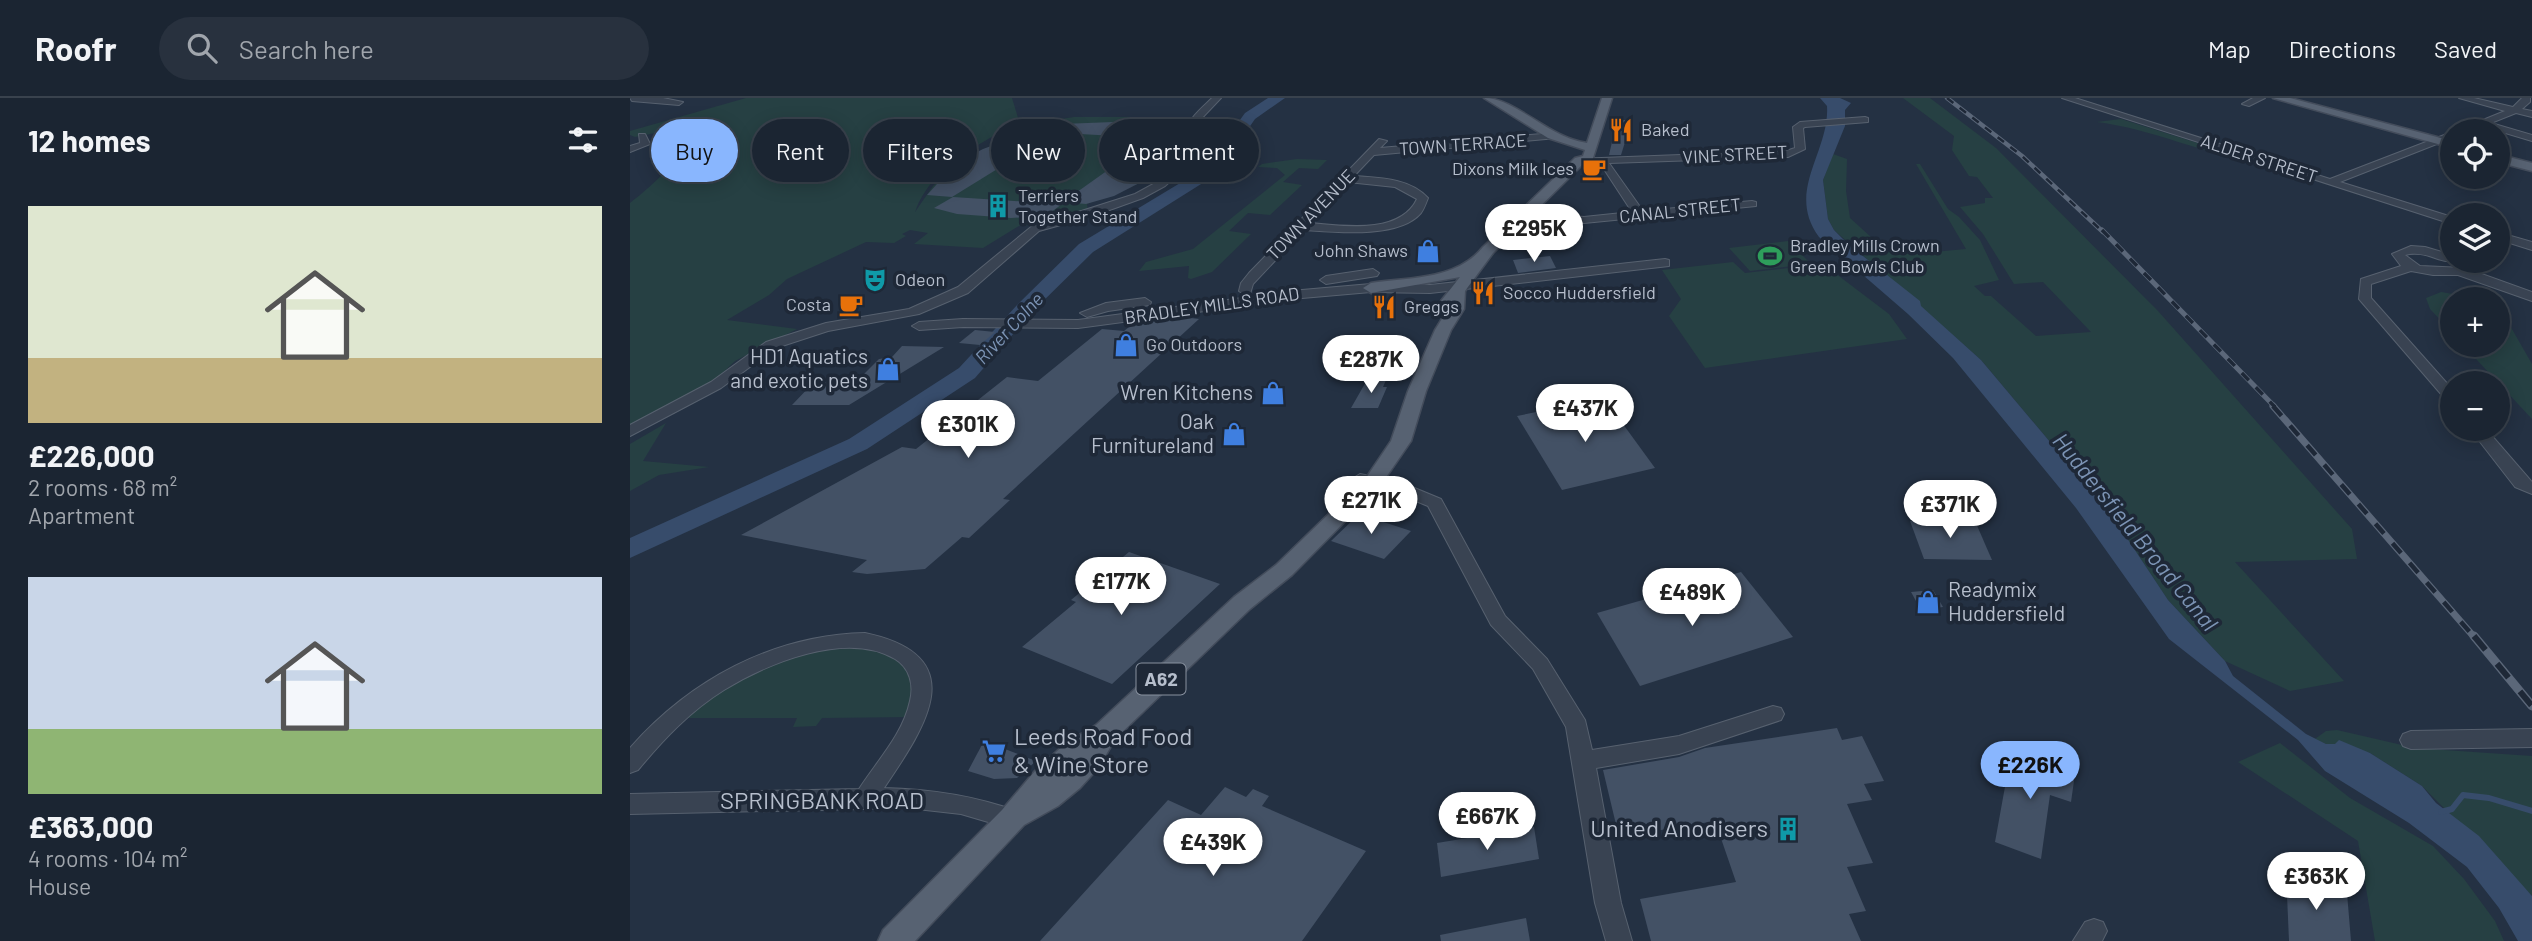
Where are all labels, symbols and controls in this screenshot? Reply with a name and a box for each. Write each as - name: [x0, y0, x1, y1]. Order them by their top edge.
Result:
- search box: [159, 17, 649, 80]
- text: Roofr: [35, 28, 117, 68]
- icon: search: [183, 29, 221, 67]
- text: Search here: [239, 33, 374, 64]
- text: Map: [2208, 34, 2251, 63]
- text: Directions: [2289, 34, 2396, 63]
- text: Saved: [2434, 34, 2497, 63]
- restaurant icon: Baked: [1607, 116, 1635, 144]
- place label: Baked: [1641, 118, 1689, 140]
- chip: Buy: [651, 119, 738, 182]
- chip: Rent: [752, 119, 849, 182]
- chip: Filters: [863, 119, 977, 182]
- chip: New: [991, 119, 1085, 182]
- chip: Apartment: [1099, 119, 1259, 182]
- map controls: [2440, 119, 2510, 441]
- button: locate: [2440, 119, 2510, 189]
- icon: filters: [564, 121, 602, 159]
- text: 12 homes: [28, 122, 151, 158]
- street label: TOWN TERRACE: [1398, 129, 1528, 159]
- street label: ALDER STREET: [2198, 129, 2320, 187]
- street label: VINE STREET: [1682, 140, 1788, 168]
- cafe icon: Dixons Milk Ices: [1580, 155, 1608, 183]
- place label: Dixons Milk Ices: [1452, 157, 1574, 179]
- street label: TOWN AVENUE: [1261, 164, 1359, 264]
- place label: Terriers Together Stand: [1018, 184, 1137, 227]
- building icon: Terriers Together Stand: [984, 192, 1012, 220]
- street label: CANAL STREET: [1618, 193, 1742, 227]
- button: layers: [2440, 203, 2510, 273]
- pin: £295K: [1485, 204, 1583, 264]
- text: £295K: [1501, 213, 1567, 241]
- place label: Bradley Mills Crown Green Bowls Club: [1790, 234, 1940, 277]
- shop icon: John Shaws: [1414, 237, 1442, 265]
- place label: John Shaws: [1314, 239, 1408, 261]
- sports icon: Bradley Mills Crown Green Bowls Club: [1756, 242, 1784, 270]
- icon: home: [252, 252, 378, 378]
- theatre icon: Odeon: [861, 266, 889, 294]
- place label: Odeon: [895, 268, 945, 290]
- restaurant icon: Socco Huddersfield: [1469, 279, 1497, 307]
- place label: Socco Huddersfield: [1503, 281, 1656, 303]
- street label: BRADLEY MILLS ROAD: [1123, 282, 1301, 328]
- water label: River Colne: [970, 287, 1048, 368]
- button: +: [2440, 287, 2510, 357]
- cafe icon: Costa: [837, 291, 865, 319]
- place label: Costa: [786, 293, 831, 315]
- restaurant icon: Greggs: [1370, 293, 1398, 321]
- place label: Greggs: [1404, 295, 1459, 317]
- shop icon: Go Outdoors: [1112, 331, 1140, 359]
- place label: Go Outdoors: [1146, 333, 1242, 355]
- pin: £287K: [1322, 336, 1420, 395]
- place label: HD1 Aquatics and exotic pets: [730, 343, 868, 392]
- text: £287K: [1338, 344, 1404, 372]
- shop icon: HD1 Aquatics and exotic pets: [874, 355, 902, 383]
- button: −: [2440, 371, 2510, 441]
- place label: Wren Kitchens: [1120, 379, 1253, 404]
- shop icon: Wren Kitchens: [1259, 379, 1287, 407]
- pin: £437K: [1536, 384, 1634, 444]
- text: £437K: [1552, 393, 1618, 421]
- pin: £301K: [919, 400, 1017, 460]
- place label: Oak Furnitureland: [1091, 408, 1214, 457]
- text: £301K: [937, 409, 999, 437]
- shop icon: Oak Furnitureland: [1220, 420, 1248, 448]
- water label: Huddersfield Broad Canal: [2047, 427, 2224, 636]
- text: £226,000: [28, 437, 155, 473]
- text: 2 rooms · 68 m²: [28, 473, 177, 501]
- pin: £271K: [1322, 476, 1420, 536]
- pin: £371K: [1901, 480, 1999, 540]
- text: £271K: [1340, 485, 1402, 513]
- text: £371K: [1920, 489, 1980, 517]
- text: Apartment: [28, 501, 135, 529]
- pin: £177K: [1072, 558, 1170, 617]
- text: £177K: [1091, 566, 1151, 594]
- pin: £489K: [1643, 568, 1741, 628]
- place label: Readymix Huddersfield: [1948, 576, 2065, 625]
- text: £489K: [1658, 577, 1726, 605]
- shop icon: Readymix Huddersfield: [1914, 588, 1942, 616]
- icon: home: [252, 623, 378, 749]
- road number: A62: [1136, 664, 1186, 694]
- place label: Leeds Road Food & Wine Store: [1014, 721, 1192, 778]
- supermarket icon: Leeds Road Food & Wine Store: [980, 737, 1008, 765]
- pin: £226K: [1981, 742, 2079, 801]
- text: £226K: [1997, 750, 2063, 778]
- street label: SPRINGBANK ROAD: [720, 785, 924, 814]
- pin: £667K: [1438, 792, 1536, 852]
- text: £667K: [1455, 801, 1519, 829]
- text: £363,000: [28, 808, 153, 844]
- place label: United Anodisers: [1590, 813, 1768, 842]
- building icon: United Anodisers: [1774, 815, 1802, 843]
- pin: £439K: [1164, 818, 1262, 878]
- text: £439K: [1179, 827, 1247, 855]
- text: 4 rooms · 104 m²: [28, 844, 188, 872]
- pin: £363K: [2267, 852, 2365, 912]
- text: £363K: [2283, 861, 2349, 889]
- text: House: [28, 872, 91, 900]

